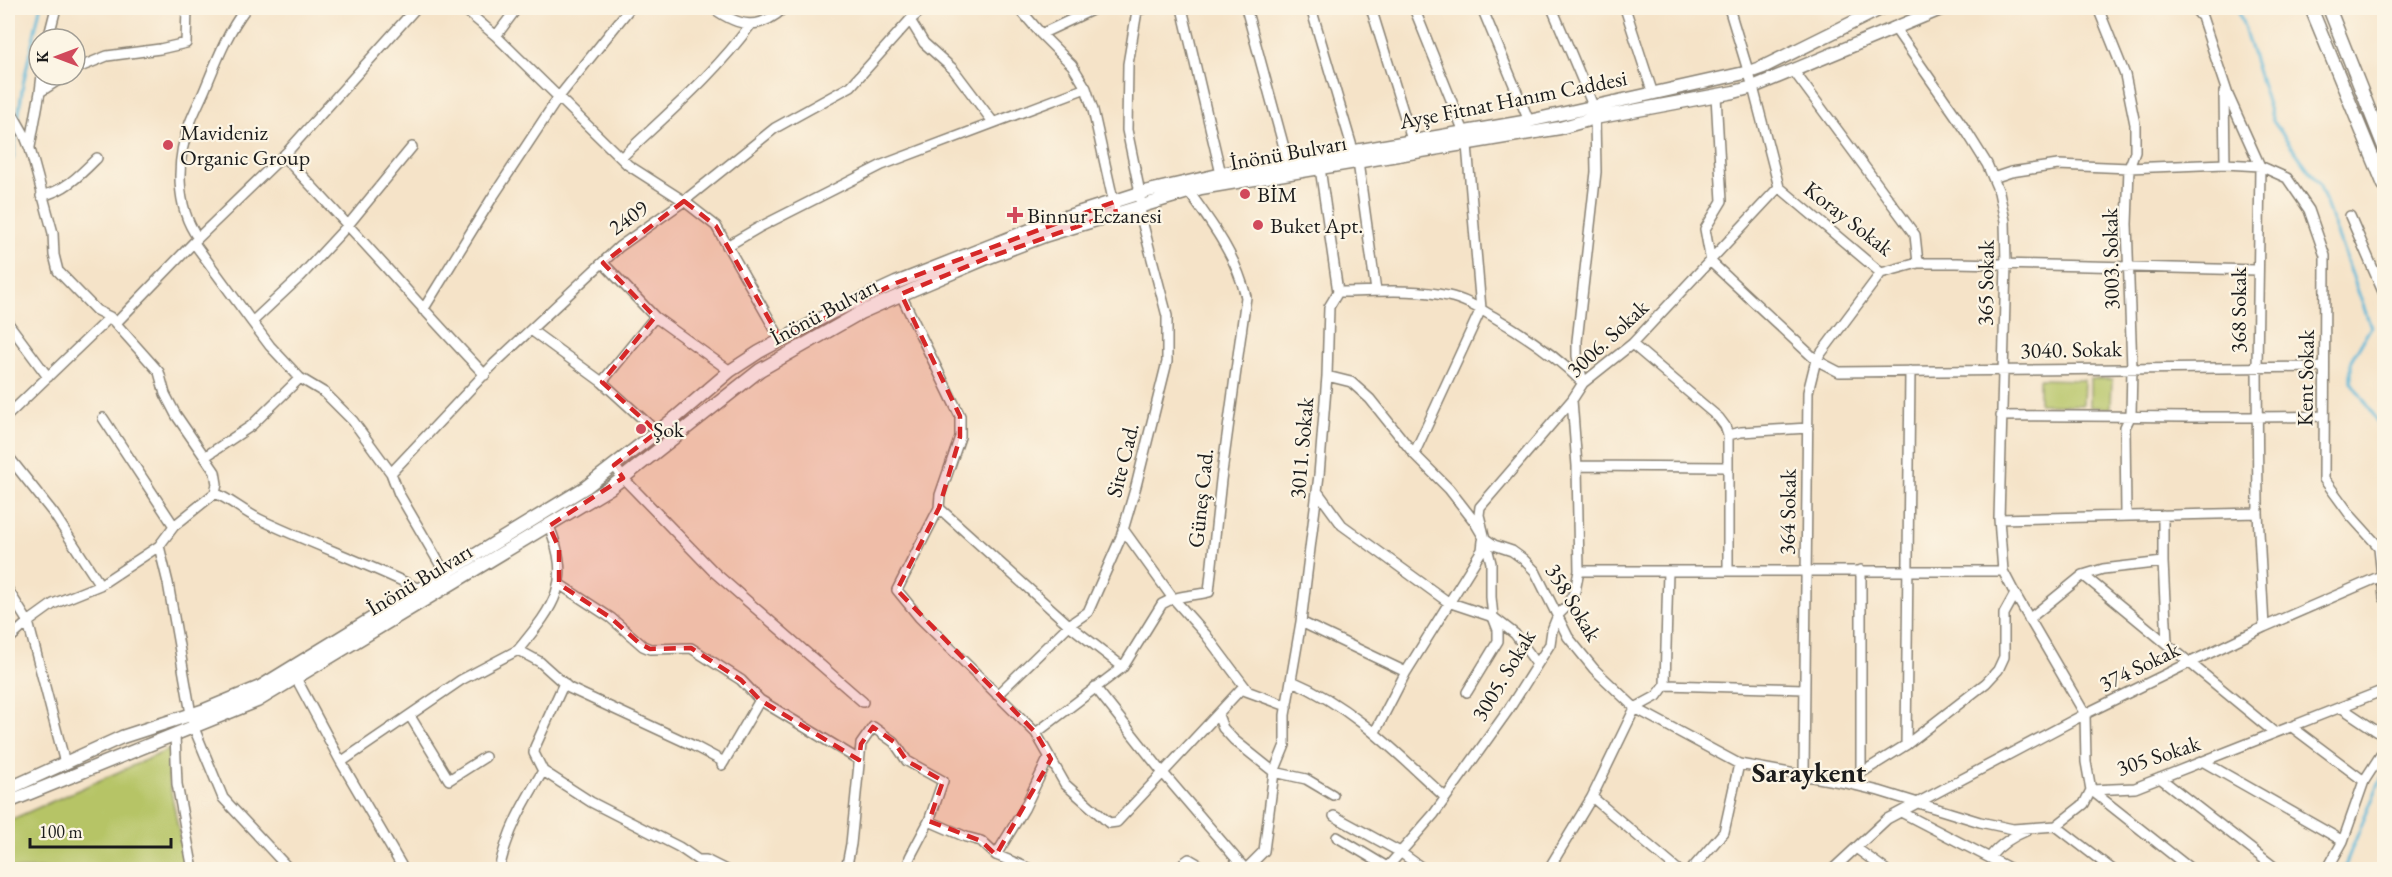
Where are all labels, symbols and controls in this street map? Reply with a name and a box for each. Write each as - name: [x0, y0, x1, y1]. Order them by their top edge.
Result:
- north arrow: [27, 27, 87, 87]
- text: K: [32, 50, 53, 63]
- street label: Ayşe Fitnat Hanım Caddesi: [1396, 63, 1630, 136]
- place label: Mavideniz Organic Group: [180, 118, 310, 172]
- street label: İnönü Bulvarı: [1227, 128, 1349, 177]
- marker: Mavideniz Organic Group: [161, 138, 175, 152]
- street label: Koray Sokak: [1798, 174, 1900, 263]
- place label: BİM: [1257, 180, 1297, 209]
- marker: BİM: [1238, 187, 1252, 201]
- street label: 2409: [603, 193, 654, 242]
- place label: Binnur Eczanesi: [1027, 201, 1162, 230]
- street label: 3003. Sokak: [2095, 207, 2126, 310]
- marker: Binnur Eczanesi: [1008, 208, 1022, 222]
- place label: Buket Apt.: [1270, 211, 1363, 240]
- marker: Buket Apt.: [1251, 218, 1265, 232]
- street label: 365 Sokak: [1970, 239, 2001, 326]
- street label: 368 Sokak: [2224, 266, 2253, 353]
- street label: İnönü Bulvarı: [765, 271, 883, 352]
- street label: 3006. Sokak: [1560, 293, 1655, 384]
- street label: Kent Sokak: [2290, 329, 2321, 427]
- street label: 3040. Sokak: [2020, 334, 2123, 365]
- street label: 3011. Sokak: [1283, 395, 1320, 500]
- place label: Şok: [653, 415, 685, 444]
- street label: Site Cad.: [1099, 420, 1146, 501]
- marker: Şok: [634, 422, 648, 436]
- street label: Güneş Cad.: [1181, 447, 1220, 549]
- street label: 364 Sokak: [1772, 468, 1803, 555]
- street label: İnönü Bulvarı: [361, 537, 477, 622]
- street label: 358 Sokak: [1539, 558, 1609, 647]
- street label: 3005. Sokak: [1465, 624, 1542, 726]
- street label: 374 Sokak: [2094, 634, 2185, 698]
- street label: 305 Sokak: [2113, 728, 2204, 783]
- district label: Saraykent: [1752, 754, 1867, 790]
- scale bar: [30, 811, 171, 849]
- text: 100 m: [39, 820, 83, 843]

